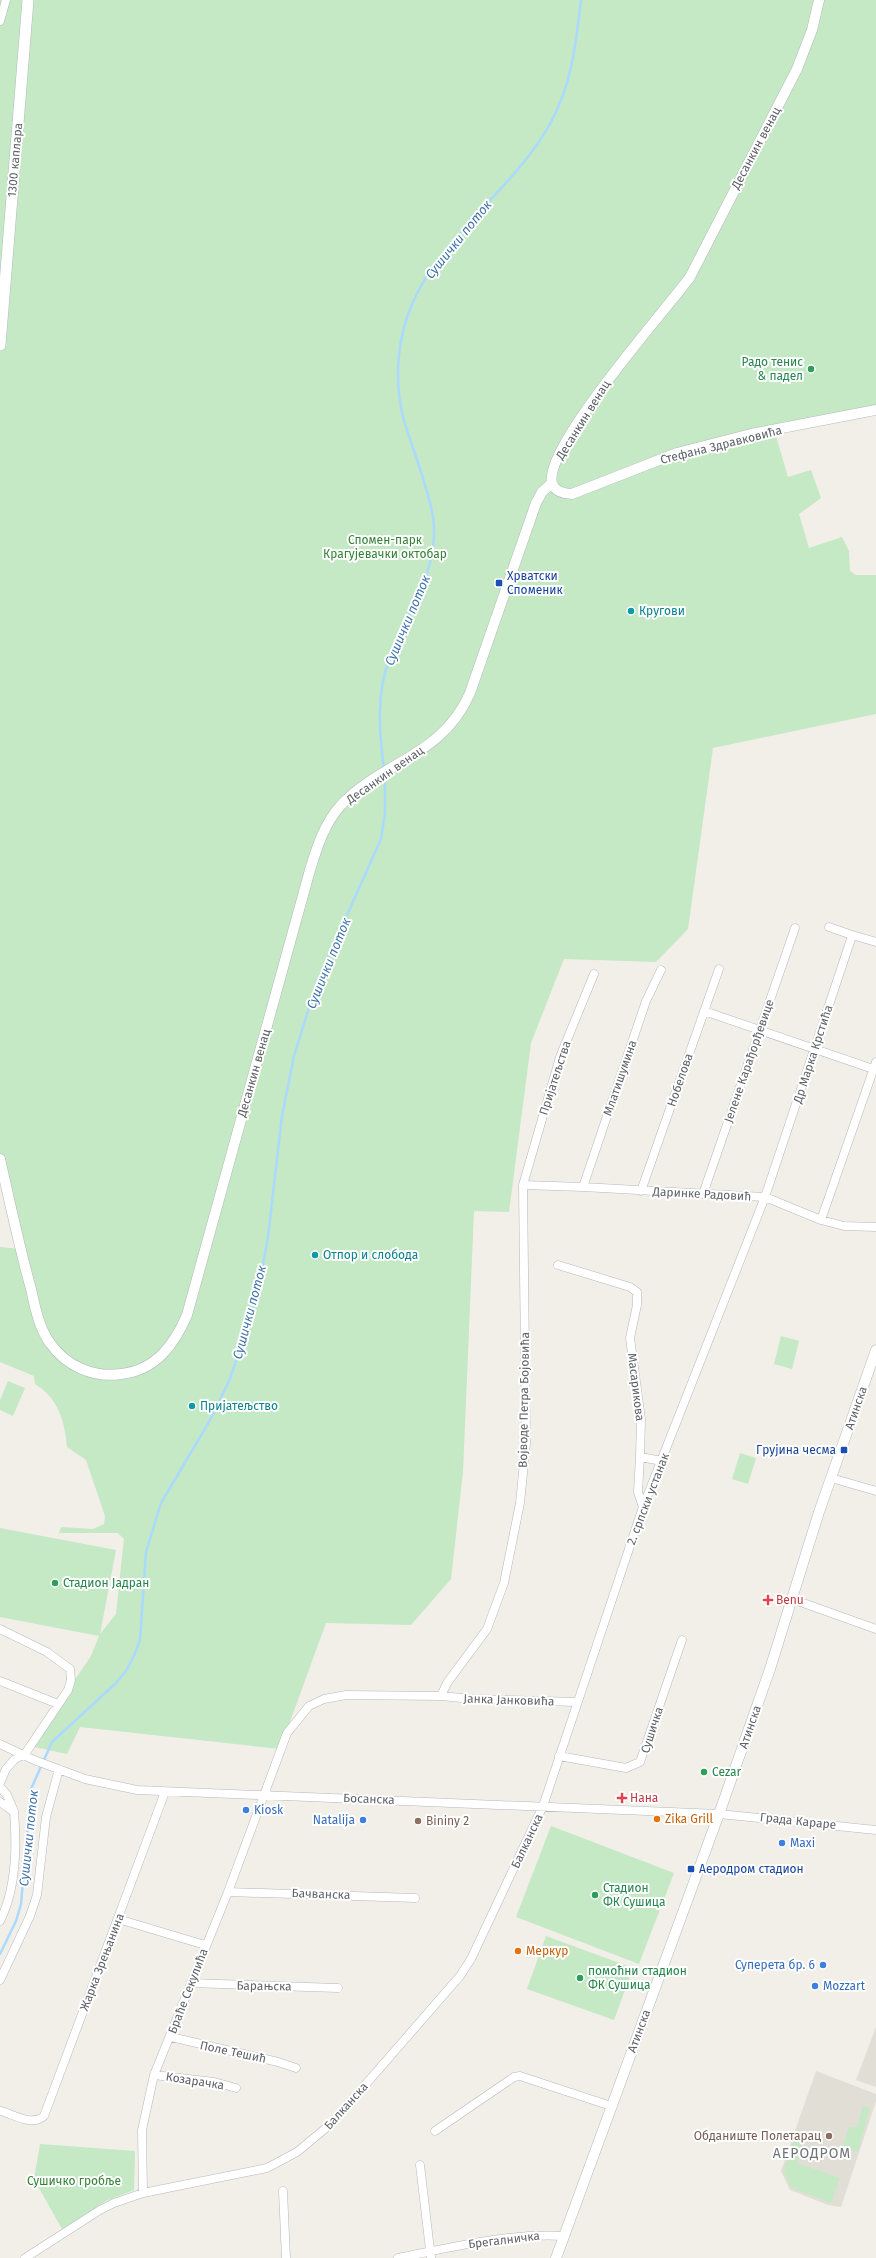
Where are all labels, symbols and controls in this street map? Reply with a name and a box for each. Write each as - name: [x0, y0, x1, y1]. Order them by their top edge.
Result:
- street label: Десанкин венац: [728, 105, 783, 192]
- street label: 1300 каплара: [5, 122, 25, 198]
- water label: Сушички поток: [422, 197, 495, 282]
- place label: Радо тенис & падел: [742, 355, 803, 383]
- marker: Радо тенис & падел: [806, 364, 816, 374]
- street label: Десанкин венац: [552, 378, 613, 463]
- street label: Стефана Здравковића: [659, 423, 783, 467]
- park label: Спомен-парк Крагујевачки октобар: [323, 533, 447, 561]
- place label: Хрватски Споменик: [507, 569, 564, 597]
- water label: Сушички поток: [382, 573, 433, 668]
- marker: Хрватски Споменик: [494, 578, 504, 588]
- place label: Кругови: [639, 604, 685, 618]
- marker: Кругови: [626, 606, 636, 616]
- street label: Десанкин венац: [343, 743, 426, 807]
- water label: Сушички поток: [303, 915, 354, 1011]
- street label: Јелене Карађорђевице: [721, 997, 777, 1125]
- street label: Др Марка Крстића: [790, 1003, 836, 1106]
- street label: Десанкин венац: [234, 1027, 273, 1120]
- street label: Млатишумина: [600, 1038, 640, 1118]
- street label: Пријатељства: [536, 1039, 574, 1117]
- street label: Нобелова: [664, 1051, 696, 1109]
- street label: Даринке Радовић: [651, 1184, 752, 1204]
- place label: Отпор и слобода: [323, 1248, 418, 1262]
- marker: Отпор и слобода: [310, 1250, 320, 1260]
- water label: Сушички поток: [230, 1263, 269, 1361]
- street label: Војводе Петра Бојовића: [516, 1332, 532, 1468]
- street label: Масарикова: [625, 1352, 647, 1422]
- street label: Атинска: [842, 1385, 870, 1431]
- place label: Пријатељство: [200, 1399, 278, 1413]
- marker: Пријатељство: [187, 1401, 197, 1411]
- place label: Грујина чесма: [756, 1443, 836, 1457]
- marker: Грујина чесма: [839, 1445, 849, 1455]
- street label: 2. српски устанак: [624, 1450, 672, 1547]
- place label: Стадион Јадран: [63, 1576, 149, 1590]
- marker: Стадион Јадран: [50, 1578, 60, 1588]
- place label: Benu: [776, 1593, 804, 1607]
- marker: Benu: [763, 1595, 773, 1605]
- street label: Јанка Јанковића: [463, 1691, 555, 1709]
- street label: Атинска: [736, 1704, 764, 1750]
- street label: Сушичка: [638, 1705, 666, 1755]
- place label: Cezar: [712, 1765, 742, 1779]
- marker: Cezar: [699, 1767, 709, 1777]
- water label: Сушички поток: [16, 1789, 41, 1887]
- street label: Босанска: [343, 1791, 395, 1807]
- place label: Нана: [630, 1791, 658, 1805]
- marker: Нана: [617, 1793, 627, 1803]
- place label: Kiosk: [254, 1803, 284, 1817]
- marker: Kiosk: [241, 1805, 251, 1815]
- street label: Града Караре: [759, 1810, 837, 1832]
- street label: Балканска: [508, 1812, 546, 1870]
- place label: Zika Grill: [665, 1812, 713, 1826]
- place label: Natalija: [313, 1813, 355, 1827]
- place label: Bininy 2: [426, 1814, 469, 1828]
- marker: Zika Grill: [652, 1814, 662, 1824]
- marker: Natalija: [358, 1815, 368, 1825]
- marker: Bininy 2: [413, 1816, 423, 1826]
- place label: Maxi: [790, 1836, 815, 1850]
- marker: Maxi: [777, 1838, 787, 1848]
- place label: Аеродром стадион: [699, 1862, 804, 1876]
- marker: Аеродром стадион: [686, 1864, 696, 1874]
- place label: Стадион ФК Сушица: [603, 1881, 665, 1909]
- street label: Бачванска: [291, 1886, 351, 1902]
- marker: Стадион ФК Сушица: [590, 1890, 600, 1900]
- street label: Жарка Зрењанина: [77, 1911, 127, 2013]
- place label: Меркур: [526, 1944, 568, 1958]
- street label: Браће Секулића: [165, 1946, 211, 2036]
- marker: Меркур: [513, 1946, 523, 1956]
- place label: Суперета бр. 6: [735, 1958, 815, 1972]
- marker: Суперета бр. 6: [818, 1960, 828, 1970]
- place label: помоћни стадион ФК Сушица: [588, 1964, 687, 1992]
- marker: помоћни стадион ФК Сушица: [575, 1973, 585, 1983]
- street label: Барањска: [236, 1979, 292, 1993]
- place label: Mozzart: [823, 1979, 866, 1993]
- marker: Mozzart: [810, 1981, 820, 1991]
- street label: Атинска: [625, 2008, 653, 2054]
- street label: Поле Тешић: [199, 2038, 267, 2066]
- street label: Козарачка: [165, 2069, 225, 2093]
- street label: Балканска: [321, 2080, 371, 2132]
- place label: Обданиште Полетарац: [694, 2129, 821, 2143]
- marker: Обданиште Полетарац: [824, 2131, 834, 2141]
- district label: АЕРОДРОМ: [773, 2145, 851, 2162]
- park label: Сушичко гробље: [27, 2174, 121, 2188]
- street label: Брегалничка: [467, 2229, 541, 2251]

